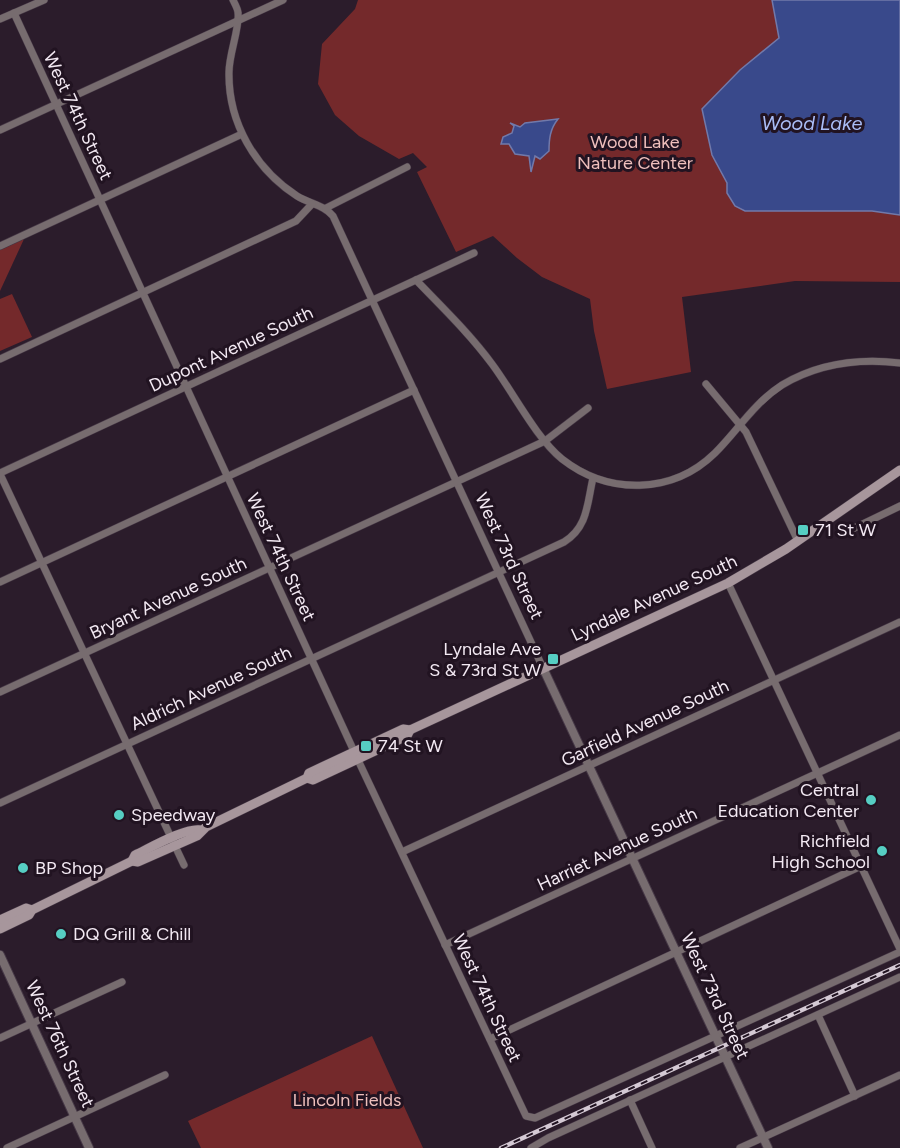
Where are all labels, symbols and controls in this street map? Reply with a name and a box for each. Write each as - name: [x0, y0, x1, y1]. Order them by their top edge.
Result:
- street label: West 74th Street: [39, 49, 117, 184]
- water label: Wood Lake: [762, 111, 862, 135]
- park label: Wood Lake Nature Center: [577, 131, 693, 174]
- street label: Dupont Avenue South: [145, 301, 317, 397]
- street label: West 73rd Street: [470, 489, 548, 623]
- street label: West 74th Street: [242, 490, 320, 625]
- place label: 71 St W: [815, 519, 877, 541]
- marker: 71 St W: [796, 523, 810, 537]
- street label: Lyndale Avenue South: [568, 550, 740, 646]
- street label: Bryant Avenue South: [86, 552, 250, 644]
- place label: Lyndale Ave S & 73rd St W: [429, 638, 542, 681]
- street label: Aldrich Avenue South: [127, 641, 295, 735]
- marker: Lyndale Ave S & 73rd St W: [546, 652, 560, 666]
- street label: Garfield Avenue South: [558, 675, 732, 771]
- place label: 74 St W: [378, 735, 444, 757]
- marker: 74 St W: [359, 739, 373, 753]
- place label: Central Education Center: [717, 779, 859, 822]
- marker: Central Education Center: [864, 793, 878, 807]
- street label: Harriet Avenue South: [534, 802, 700, 896]
- place label: Speedway: [131, 804, 216, 826]
- marker: Speedway: [112, 808, 126, 822]
- place label: Richfield High School: [772, 830, 870, 873]
- marker: Richfield High School: [875, 844, 889, 858]
- place label: BP Shop: [35, 857, 103, 879]
- marker: BP Shop: [16, 861, 30, 875]
- place label: DQ Grill & Chill: [73, 923, 191, 945]
- marker: DQ Grill & Chill: [54, 927, 68, 941]
- street label: West 73rd Street: [676, 929, 754, 1063]
- street label: West 74th Street: [448, 931, 526, 1066]
- street label: West 76th Street: [21, 977, 99, 1111]
- park label: Lincoln Fields: [293, 1089, 401, 1111]

